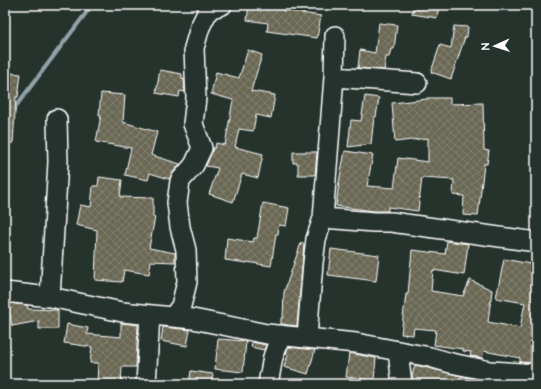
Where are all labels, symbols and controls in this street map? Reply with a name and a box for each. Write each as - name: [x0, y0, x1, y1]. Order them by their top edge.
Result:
- north arrow: [475, 26, 515, 66]
- text: N: [478, 43, 493, 50]

